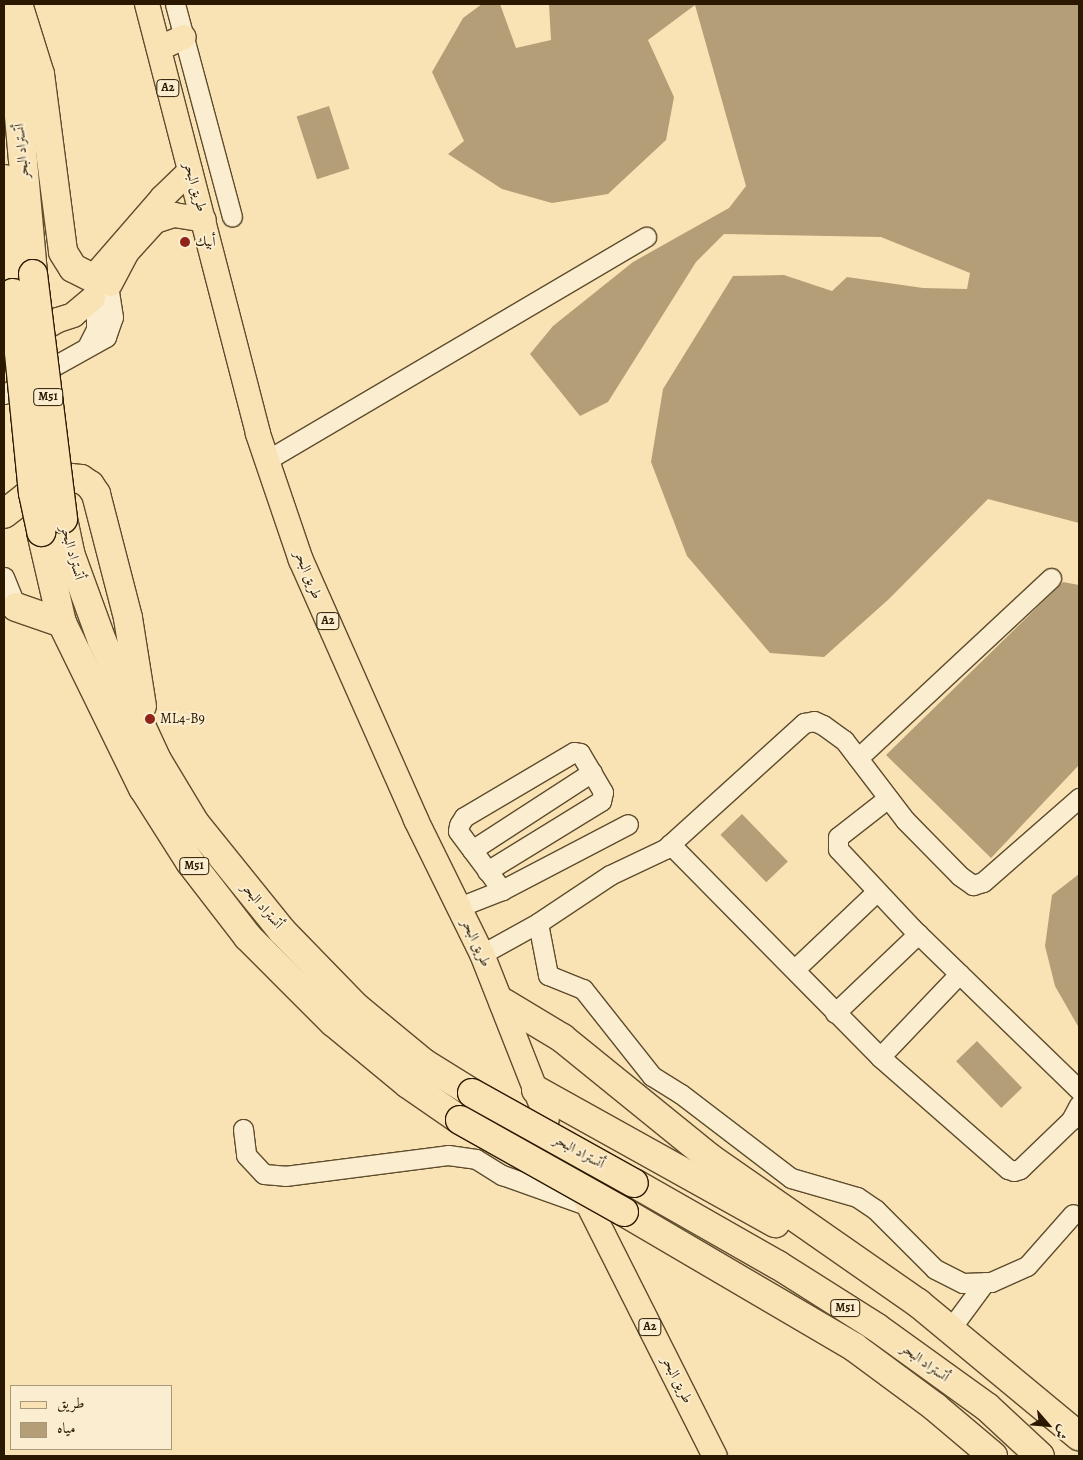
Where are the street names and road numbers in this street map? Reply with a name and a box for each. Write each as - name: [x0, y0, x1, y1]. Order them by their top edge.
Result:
- road number: A2: [156, 78, 180, 98]
- street label: أتستراد البحر: [11, 123, 33, 179]
- street label: طريق البحر: [180, 160, 210, 214]
- road number: M51: [33, 388, 63, 407]
- street label: أتستراد البحر: [57, 524, 87, 582]
- street label: طريق البحر: [291, 548, 325, 602]
- road number: A2: [316, 612, 340, 630]
- road number: M51: [179, 856, 209, 876]
- street label: أتستراد البحر: [238, 879, 286, 933]
- street label: طريق البحر: [458, 917, 494, 969]
- street label: أتستراد البحر: [551, 1131, 607, 1173]
- road number: M51: [830, 1299, 860, 1318]
- road number: A2: [638, 1318, 662, 1336]
- street label: أتستراد البحر: [898, 1340, 952, 1386]
- street label: طريق البحر: [658, 1354, 696, 1406]

